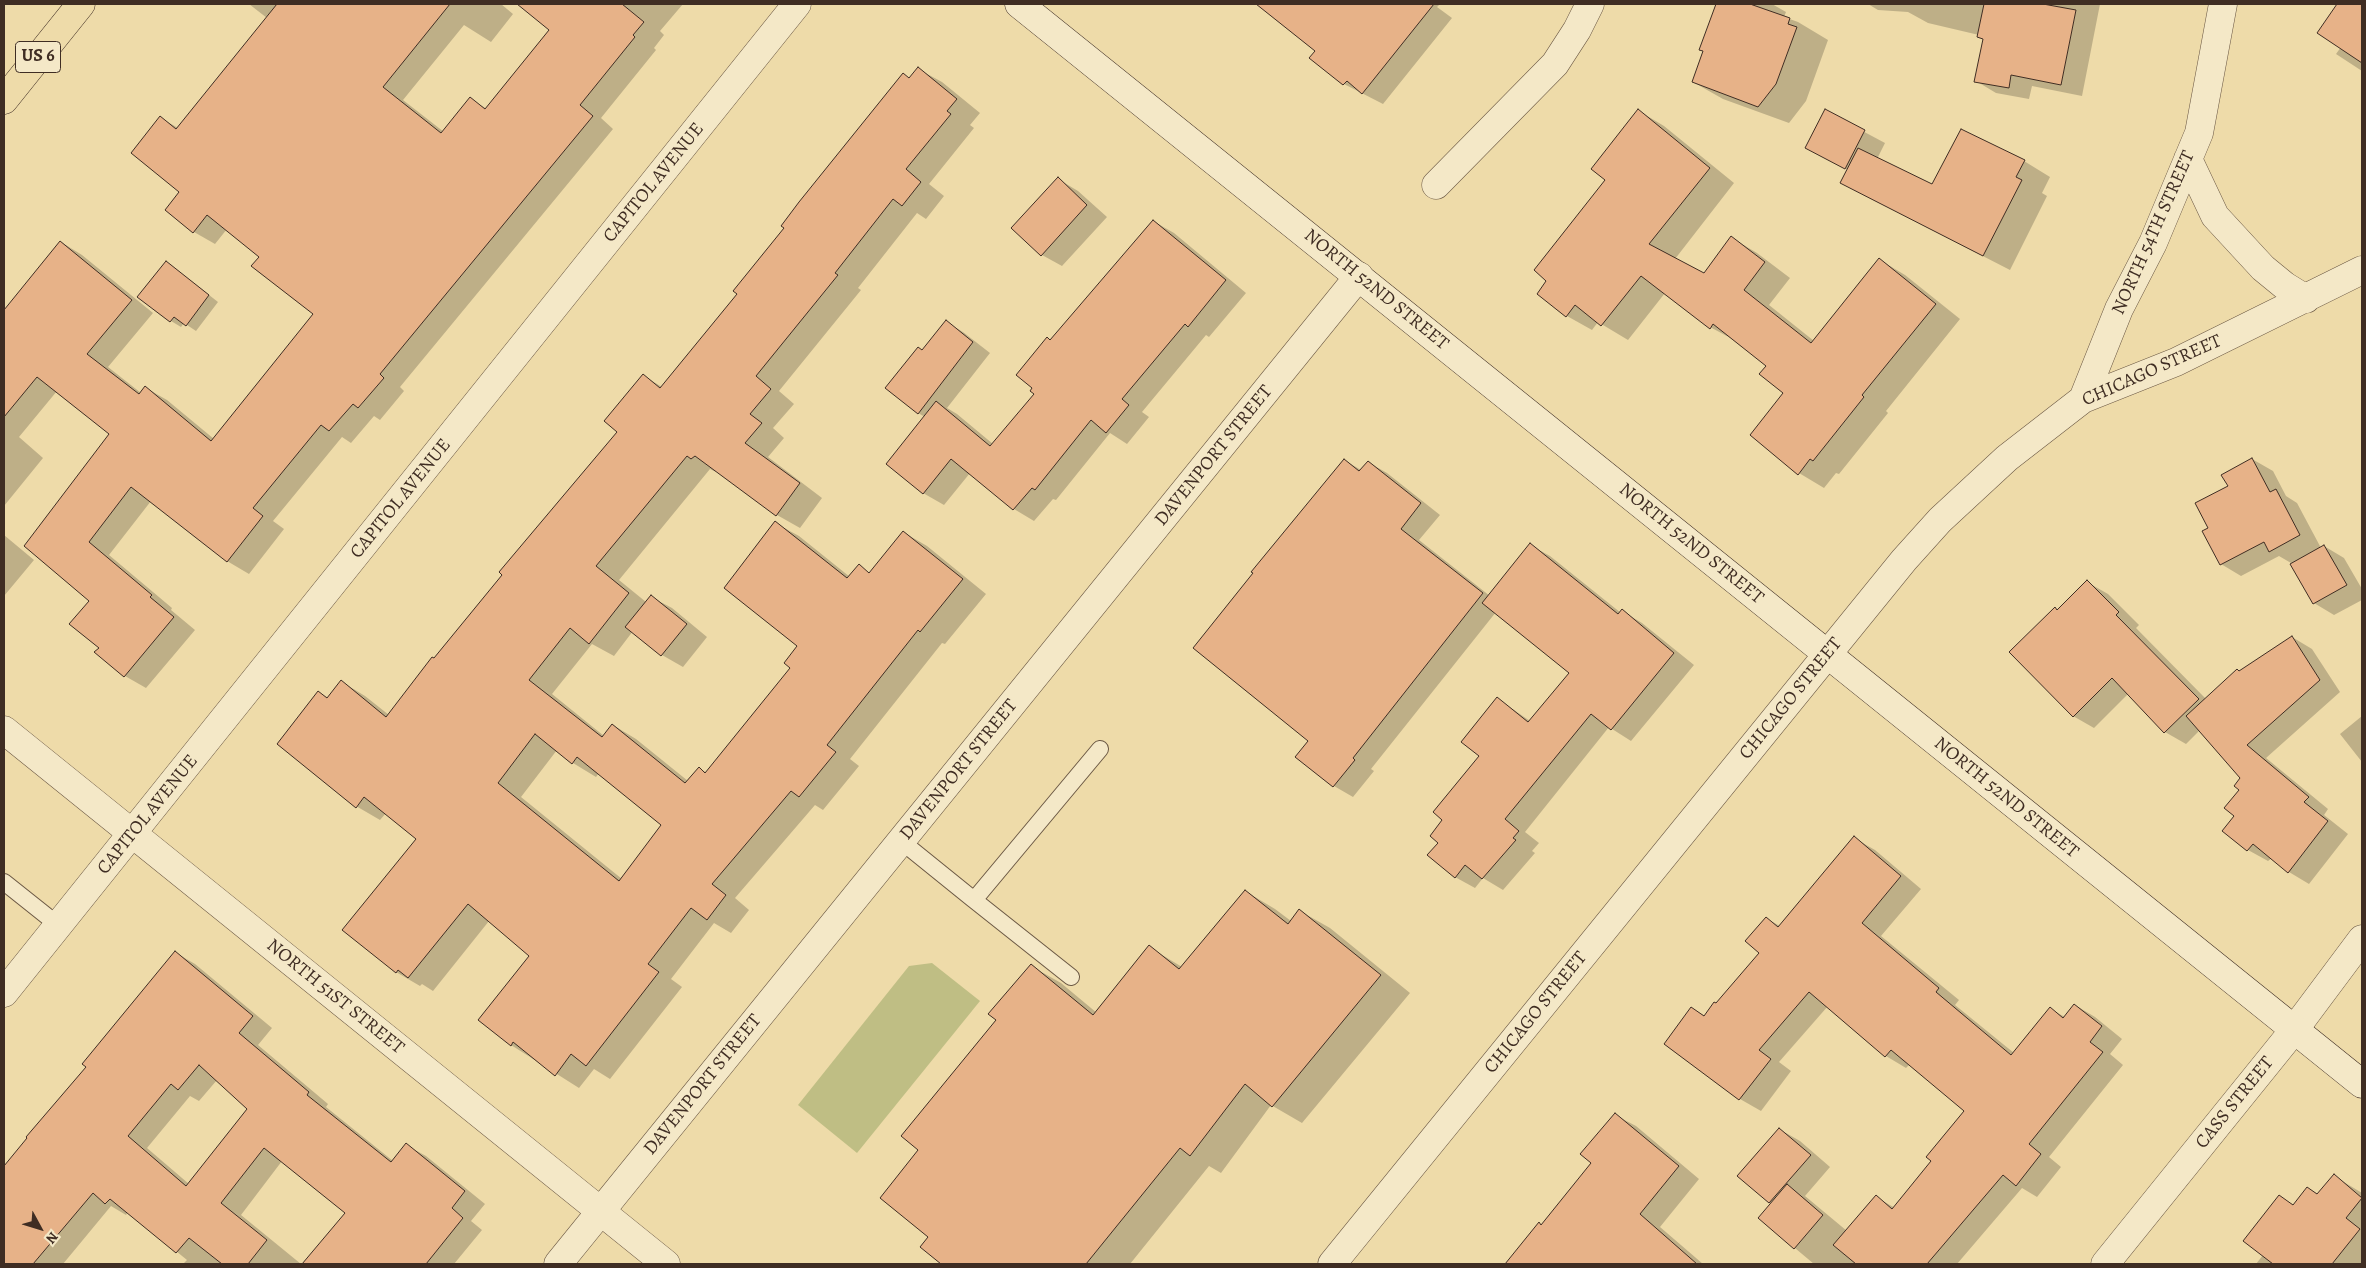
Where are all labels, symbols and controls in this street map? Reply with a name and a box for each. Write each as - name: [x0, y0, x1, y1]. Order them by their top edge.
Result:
- road number: US 6: [15, 42, 60, 72]
- street label: CAPITOL AVENUE: [599, 118, 709, 248]
- street label: NORTH 54TH STREET: [2108, 148, 2200, 318]
- street label: NORTH 52ND STREET: [1299, 225, 1453, 355]
- street label: CHICAGO STREET: [2079, 330, 2225, 412]
- street label: DAVENPORT STREET: [1150, 381, 1278, 531]
- street label: CAPITOL AVENUE: [346, 434, 456, 564]
- street label: NORTH 52ND STREET: [1614, 479, 1768, 609]
- street label: CHICAGO STREET: [1735, 633, 1847, 765]
- street label: DAVENPORT STREET: [895, 695, 1023, 845]
- street label: NORTH 52ND STREET: [1929, 733, 2083, 863]
- street label: CAPITOL AVENUE: [93, 750, 203, 880]
- street label: NORTH 51ST STREET: [262, 934, 408, 1060]
- street label: CHICAGO STREET: [1480, 947, 1592, 1079]
- street label: DAVENPORT STREET: [639, 1010, 767, 1160]
- street label: CASS STREET: [2191, 1052, 2279, 1154]
- north arrow: [15, 1203, 65, 1253]
- text: N: [41, 1228, 63, 1248]

